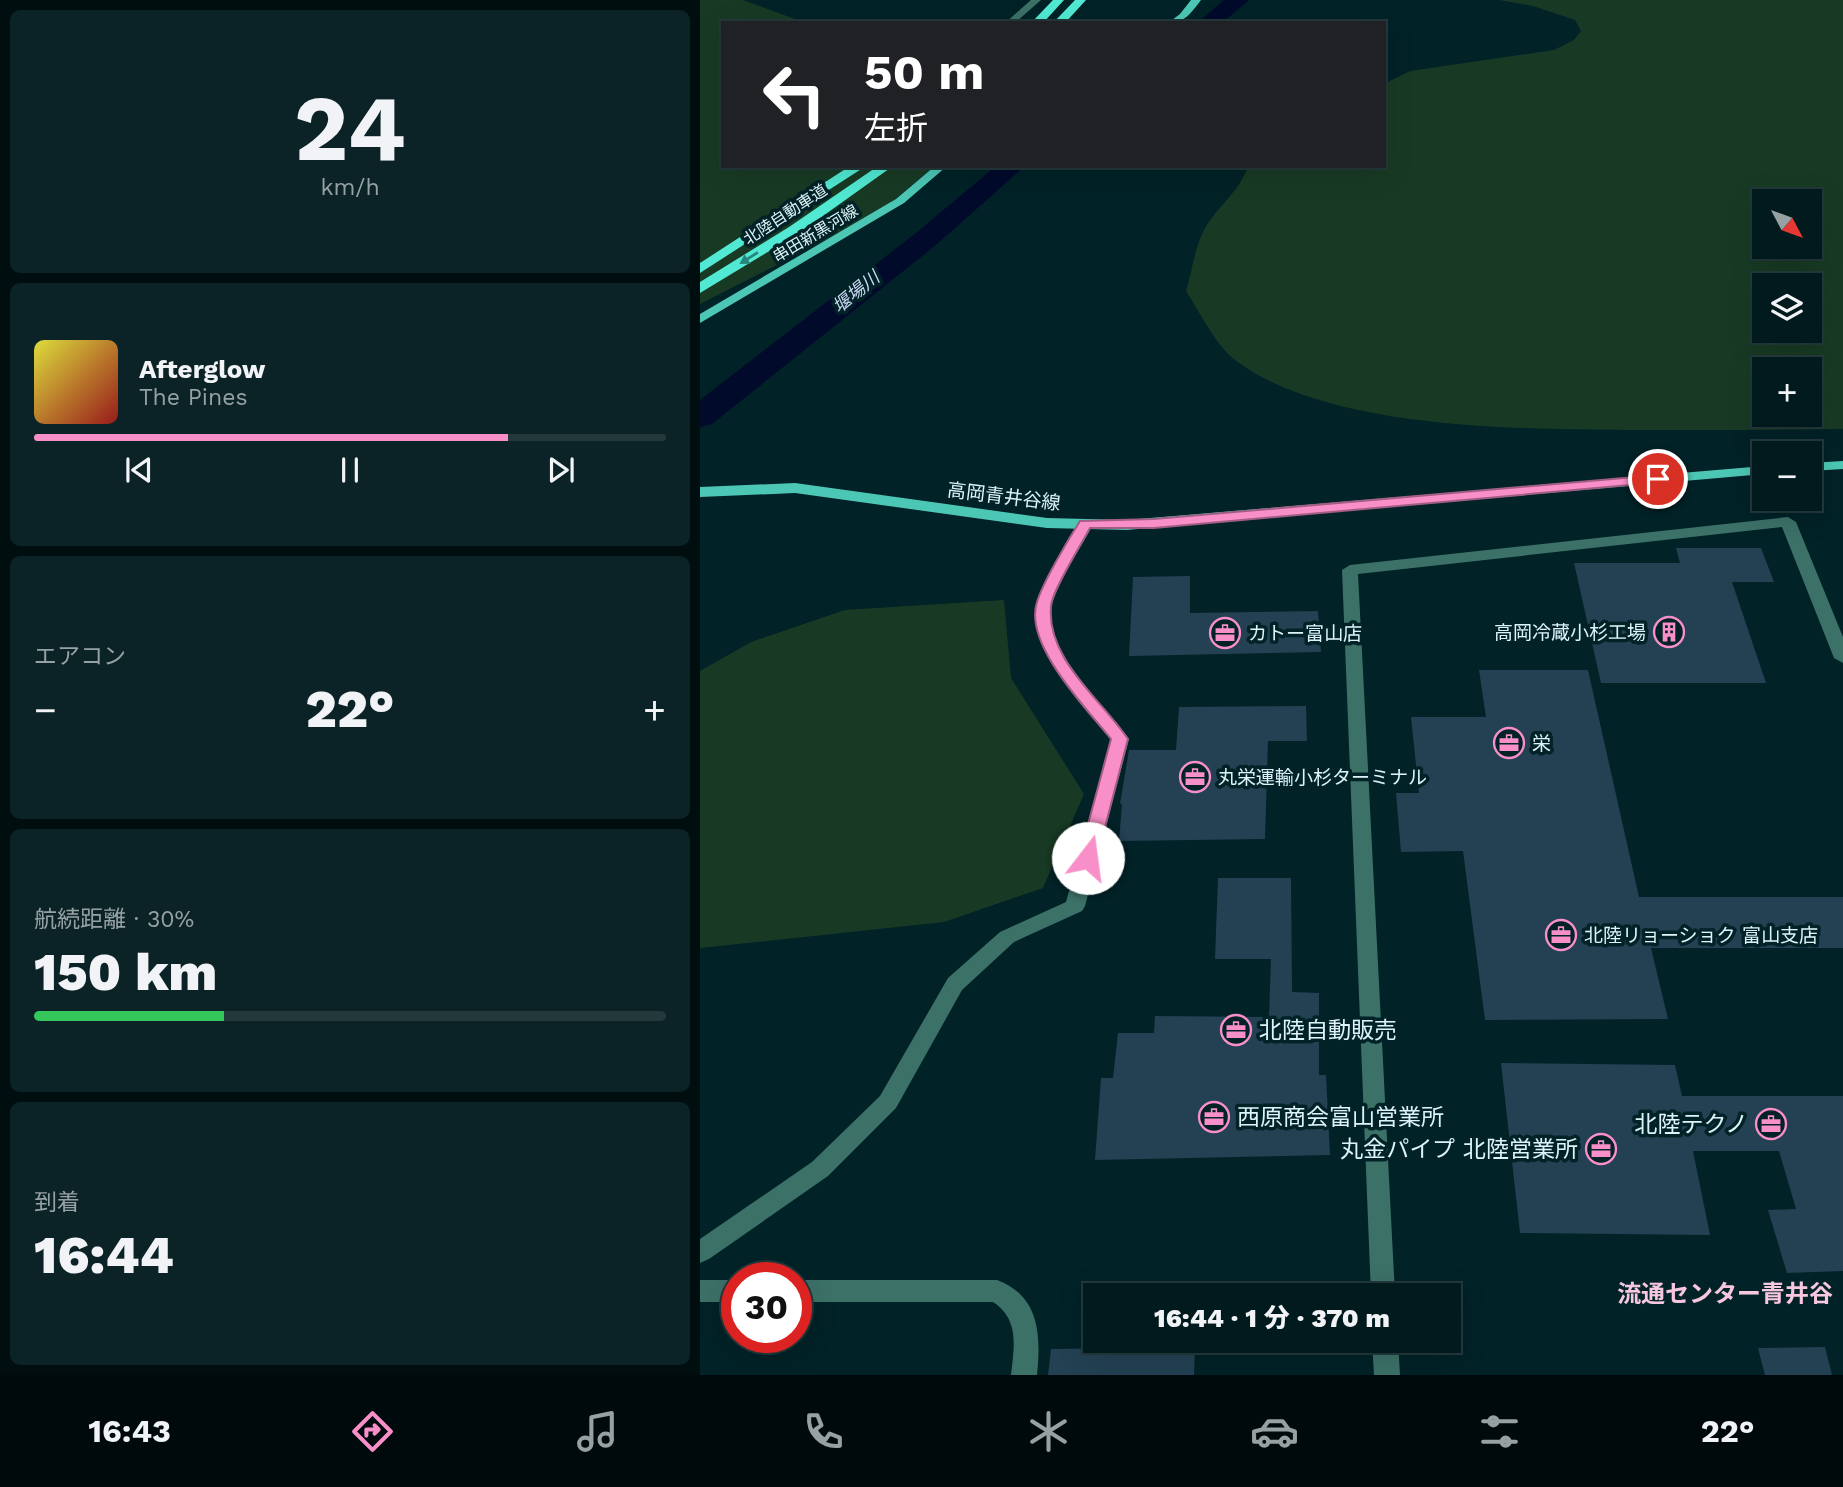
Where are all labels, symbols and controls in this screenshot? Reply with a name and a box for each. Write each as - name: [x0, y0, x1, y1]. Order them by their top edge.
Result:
- text: 50 m: [864, 43, 984, 101]
- icon: left: [749, 49, 840, 140]
- text: 24: [294, 75, 406, 182]
- text: 左折: [864, 109, 928, 147]
- text: km/h: [320, 174, 380, 201]
- street label: 北陸自動車道: [740, 180, 831, 249]
- north arrow: [1752, 189, 1822, 259]
- map controls: [1752, 189, 1822, 511]
- street label: 串田新黒河線: [769, 201, 861, 266]
- one-way arrow: [739, 252, 758, 265]
- water label: 堰場川: [828, 265, 885, 317]
- button: layers: [1752, 273, 1822, 343]
- text: Afterglow: [139, 354, 265, 384]
- button: +: [1752, 357, 1822, 427]
- text: The Pines: [139, 384, 248, 411]
- button: −: [1752, 441, 1822, 511]
- pin: [1628, 449, 1688, 509]
- icon: previous: [120, 451, 158, 489]
- icon: pause: [331, 451, 369, 489]
- icon: next: [542, 451, 580, 489]
- icon: arrive: [1639, 460, 1677, 498]
- street label: 高岡青井谷線: [946, 478, 1062, 515]
- building icon: 高岡冷蔵小杉工場: [1652, 615, 1686, 649]
- office icon: カトー富山店: [1208, 616, 1242, 650]
- place label: 高岡冷蔵小杉工場: [1494, 621, 1646, 644]
- place label: カトー富山店: [1248, 622, 1362, 645]
- text: エアコン: [34, 643, 126, 670]
- text: 22°: [306, 679, 394, 740]
- text: −: [34, 688, 57, 732]
- text: +: [643, 688, 666, 732]
- office icon: 栄: [1492, 726, 1526, 760]
- place label: 栄: [1532, 732, 1551, 755]
- office icon: 丸栄運輸小杉ターミナル: [1178, 760, 1212, 794]
- place label: 丸栄運輸小杉ターミナル: [1218, 766, 1427, 789]
- position arrow: [1051, 821, 1125, 895]
- text: 航続距離 · 30%: [34, 906, 194, 933]
- office icon: 北陸リョーショク 富山支店: [1544, 918, 1578, 952]
- place label: 北陸リョーショク 富山支店: [1584, 924, 1818, 947]
- text: 150 km: [34, 942, 217, 1003]
- office icon: 北陸自動販売: [1219, 1013, 1253, 1047]
- place label: 北陸自動販売: [1259, 1017, 1397, 1044]
- office icon: 西原商会富山営業所: [1197, 1100, 1231, 1134]
- place label: 西原商会富山営業所: [1237, 1104, 1444, 1131]
- office icon: 北陸テクノ: [1754, 1107, 1788, 1141]
- place label: 北陸テクノ: [1634, 1111, 1748, 1138]
- office icon: 丸金パイプ 北陸営業所: [1584, 1132, 1618, 1166]
- place label: 丸金パイプ 北陸営業所: [1340, 1136, 1578, 1163]
- text: 到着: [34, 1189, 80, 1216]
- text: 16:44: [34, 1225, 174, 1286]
- speed limit sign: 30: [721, 1262, 812, 1353]
- district label: 流通センター青井谷: [1617, 1280, 1833, 1308]
- text: 16:44 · 1 分 · 370 m: [1154, 1303, 1390, 1333]
- icon: directions: [348, 1407, 397, 1456]
- icon: music: [573, 1407, 622, 1456]
- icon: phone: [799, 1407, 848, 1456]
- icon: climate: [1024, 1407, 1073, 1456]
- icon: car: [1250, 1407, 1299, 1456]
- icon: filters: [1475, 1407, 1524, 1456]
- text: 16:43: [88, 1412, 171, 1450]
- text: 22°: [1701, 1412, 1755, 1450]

